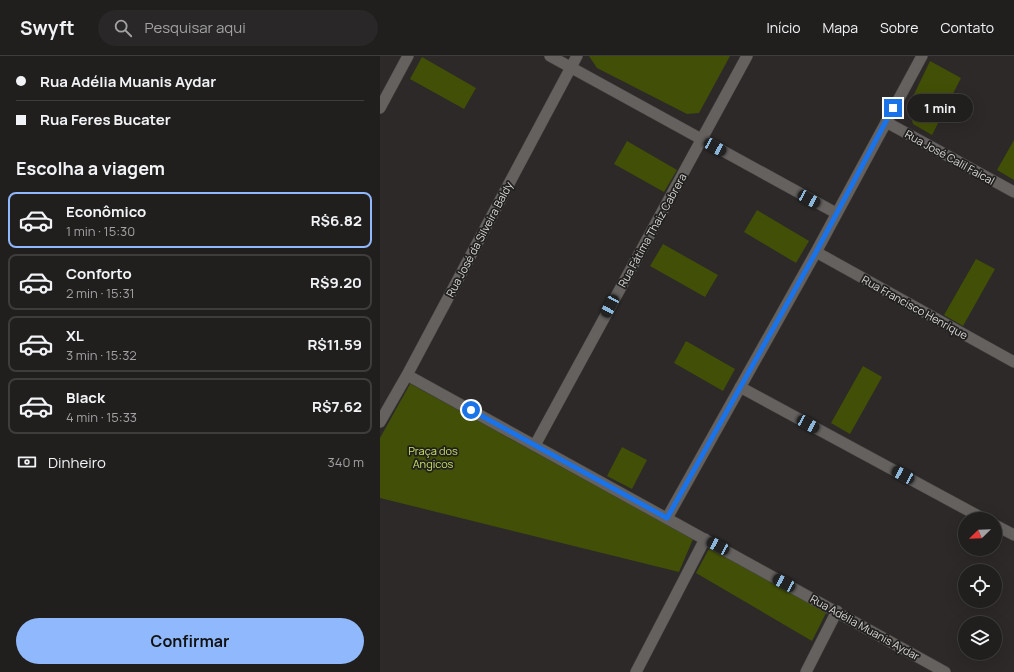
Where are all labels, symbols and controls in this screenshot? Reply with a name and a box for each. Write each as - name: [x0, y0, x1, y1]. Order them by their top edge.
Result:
- search box: [98, 10, 378, 46]
- text: Swyft: [20, 15, 74, 41]
- icon: search: [112, 17, 134, 39]
- text: Pesquisar aqui: [144, 17, 246, 38]
- text: Início: [767, 18, 800, 37]
- text: Mapa: [822, 18, 858, 37]
- text: Sobre: [880, 18, 918, 37]
- text: Contato: [940, 18, 994, 37]
- text: Rua Adélia Muanis Aydar: [40, 71, 216, 92]
- callout: 1 min: [907, 94, 973, 122]
- route end: [884, 99, 902, 117]
- text: 1 min: [924, 99, 956, 117]
- text: Rua Feres Bucater: [40, 109, 171, 130]
- street label: Rua José Calil Faical: [902, 126, 998, 188]
- car: [702, 136, 728, 158]
- text: Escolha a viagem: [16, 156, 165, 180]
- street label: Rua Fátima Thaiz Cabrera: [614, 170, 690, 290]
- street label: Rua José da Silveira Baldy: [442, 179, 516, 299]
- car: [796, 188, 822, 210]
- text: Econômico: [66, 201, 146, 222]
- icon: car: [18, 202, 54, 238]
- text: R$6.82: [311, 210, 362, 231]
- text: 1 min · 15:30: [66, 222, 135, 240]
- text: Conforto: [66, 263, 132, 284]
- icon: car: [18, 264, 54, 300]
- text: R$9.20: [310, 272, 362, 293]
- street label: Rua Francisco Henrique: [859, 272, 971, 343]
- text: 2 min · 15:31: [66, 284, 135, 302]
- car: [599, 293, 621, 319]
- text: XL: [66, 325, 84, 346]
- icon: car: [18, 326, 54, 362]
- text: R$11.59: [307, 334, 362, 355]
- text: 3 min · 15:32: [66, 346, 137, 364]
- text: Black: [66, 387, 105, 408]
- icon: car: [18, 388, 54, 424]
- text: R$7.62: [312, 396, 362, 417]
- route start: [462, 401, 480, 419]
- text: 4 min · 15:33: [66, 408, 137, 426]
- car: [795, 413, 821, 435]
- park label: Praça dos Angicos: [408, 443, 458, 471]
- icon: cash: [16, 451, 38, 473]
- text: Dinheiro: [48, 452, 106, 473]
- text: 340 m: [328, 453, 364, 471]
- car: [890, 464, 916, 486]
- north arrow: [958, 512, 1002, 556]
- map controls: [958, 512, 1002, 660]
- car: [705, 535, 731, 557]
- button: locate: [958, 564, 1002, 608]
- car: [771, 572, 797, 594]
- street label: Rua Adélia Muanis Aydar: [808, 591, 922, 663]
- button: layers: [958, 616, 1002, 660]
- button: Confirmar: [16, 618, 364, 664]

